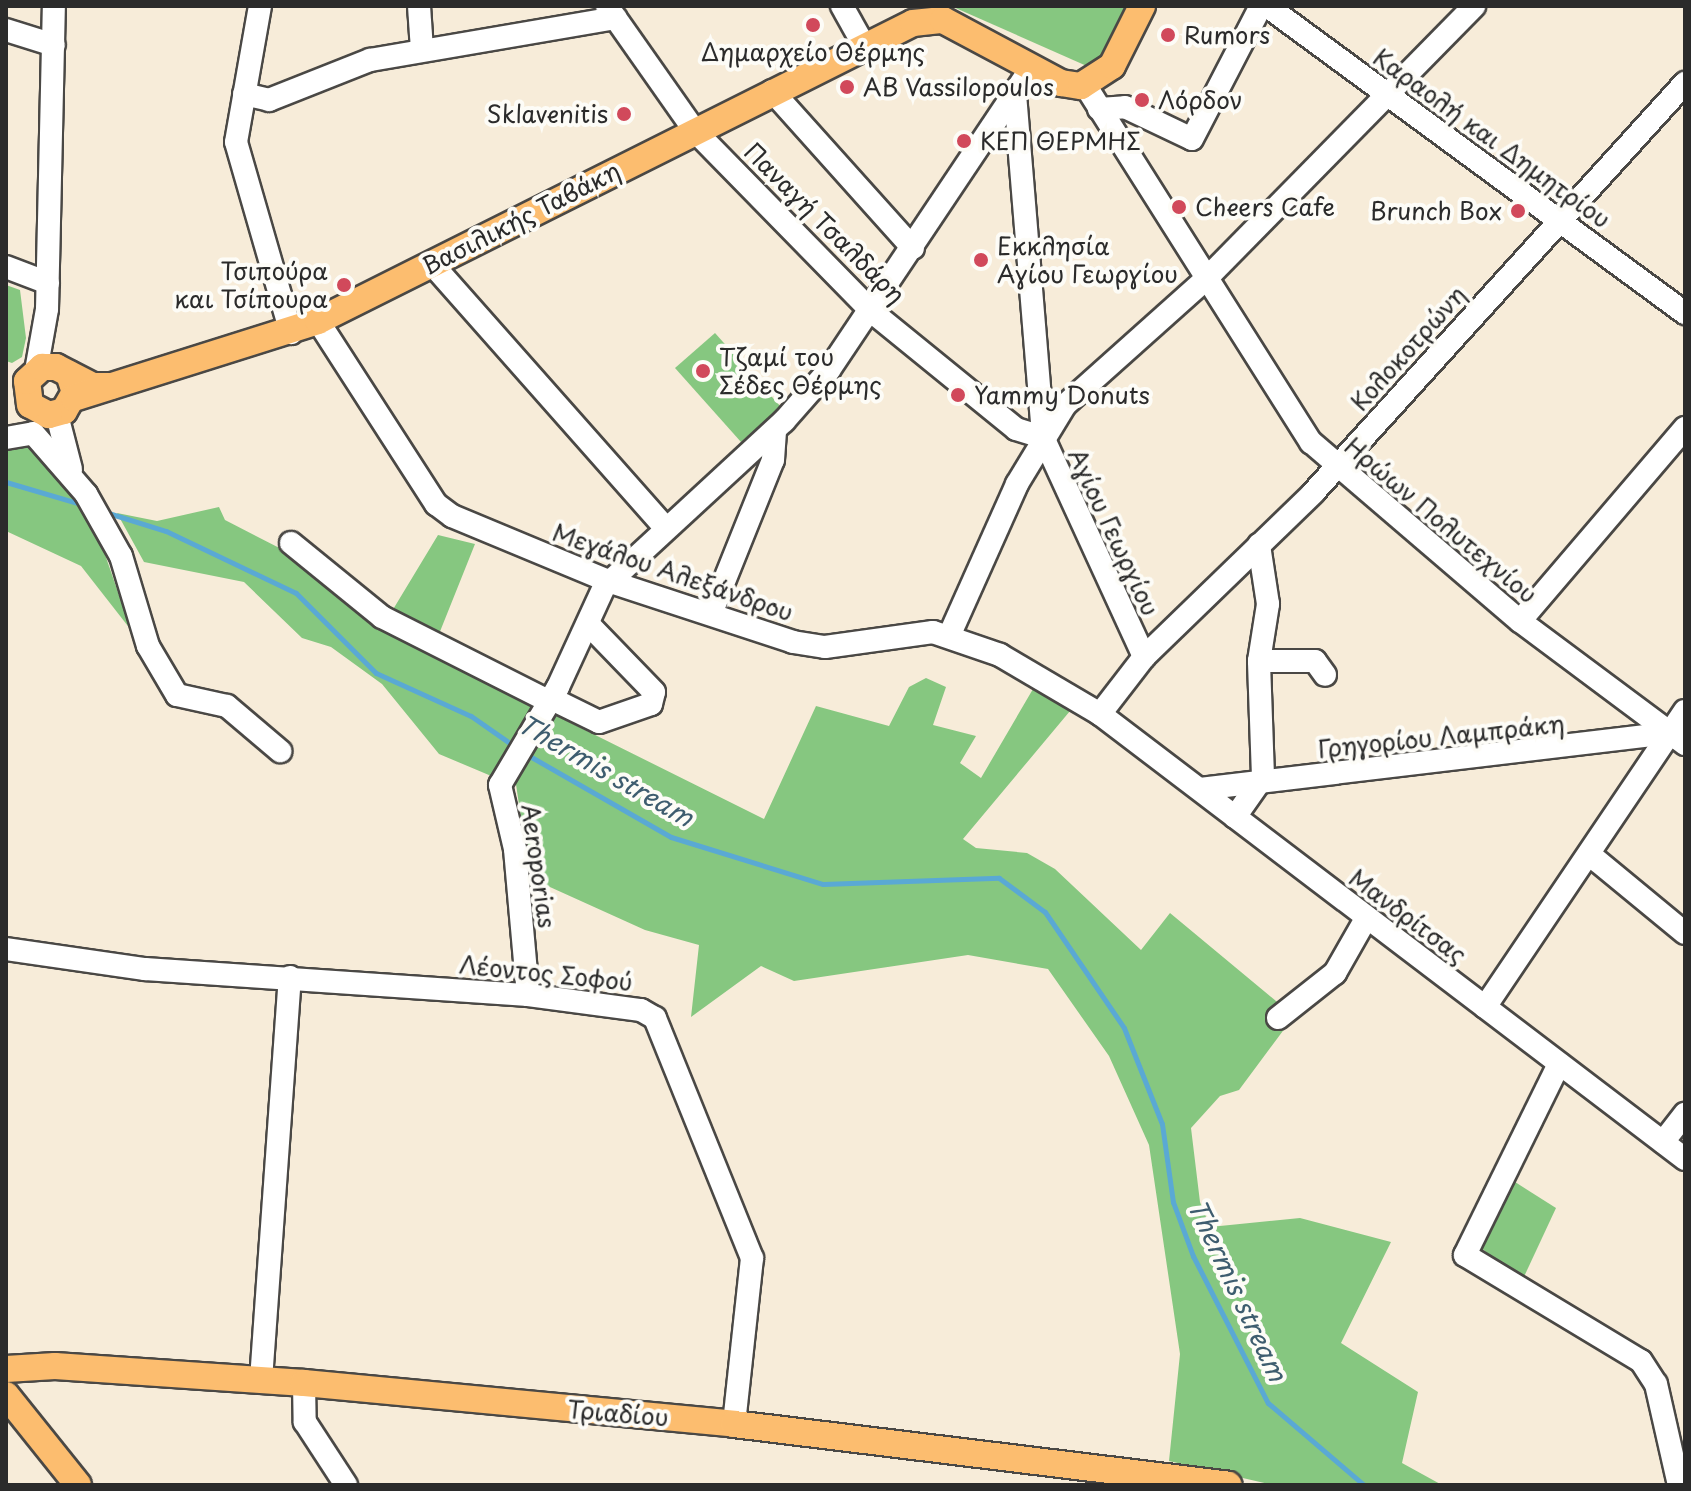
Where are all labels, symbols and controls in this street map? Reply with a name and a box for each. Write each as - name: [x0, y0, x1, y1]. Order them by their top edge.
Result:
- marker: Δημαρχείο Θέρμης: [804, 16, 822, 34]
- place label: Rumors: [1184, 21, 1270, 49]
- marker: Rumors: [1159, 26, 1177, 44]
- place label: Δημαρχείο Θέρμης: [701, 38, 925, 66]
- street label: Καραολή και Δημητρίου: [1367, 42, 1617, 234]
- place label: AB Vassilopoulos: [863, 73, 1055, 101]
- marker: AB Vassilopoulos: [838, 78, 856, 96]
- place label: Λόρδον: [1158, 86, 1243, 114]
- marker: Λόρδον: [1133, 91, 1151, 109]
- place label: Sklavenitis: [487, 100, 608, 128]
- marker: Sklavenitis: [615, 105, 633, 123]
- place label: ΚΕΠ ΘΕΡΜΗΣ: [980, 127, 1144, 155]
- marker: ΚΕΠ ΘΕΡΜΗΣ: [955, 132, 973, 150]
- street label: Παναγή Τσαλδάρη: [739, 137, 911, 309]
- street label: Βασιλικής Ταβάκη: [417, 156, 625, 280]
- place label: Cheers Cafe: [1195, 193, 1335, 221]
- place label: Brunch Box: [1369, 197, 1502, 225]
- marker: Cheers Cafe: [1170, 198, 1188, 216]
- marker: Brunch Box: [1509, 202, 1527, 220]
- place label: Εκκλησία Αγίου Γεωργίου: [997, 232, 1178, 288]
- marker: Εκκλησία Αγίου Γεωργίου: [972, 251, 990, 269]
- place label: Τσιπούρα και Τσίπουρα: [174, 257, 328, 313]
- marker: Τσιπούρα και Τσίπουρα: [335, 276, 353, 294]
- street label: Κολοκοτρώνη: [1345, 280, 1471, 416]
- place label: Τζαμί του Σέδες Θέρμης: [719, 343, 882, 399]
- marker: Τζαμί του Σέδες Θέρμης: [694, 362, 712, 380]
- place label: Yammy Donuts: [974, 381, 1149, 409]
- marker: Yammy Donuts: [949, 386, 967, 404]
- street label: Ηρώων Πολυτεχνίου: [1339, 431, 1543, 609]
- street label: Αγίου Γεωργίου: [1063, 444, 1165, 620]
- street label: Μεγάλου Αλεξάνδρου: [548, 517, 798, 627]
- water label: Thermis stream: [513, 707, 699, 833]
- street label: Γρηγορίου Λαμπράκη: [1316, 709, 1566, 763]
- street label: Aeroporias: [516, 802, 562, 930]
- street label: Μανδρίτσας: [1344, 863, 1472, 969]
- street label: Λέοντος Σοφού: [458, 950, 634, 996]
- water label: Thermis stream: [1182, 1194, 1294, 1386]
- street label: Τριαδίου: [566, 1394, 670, 1432]

